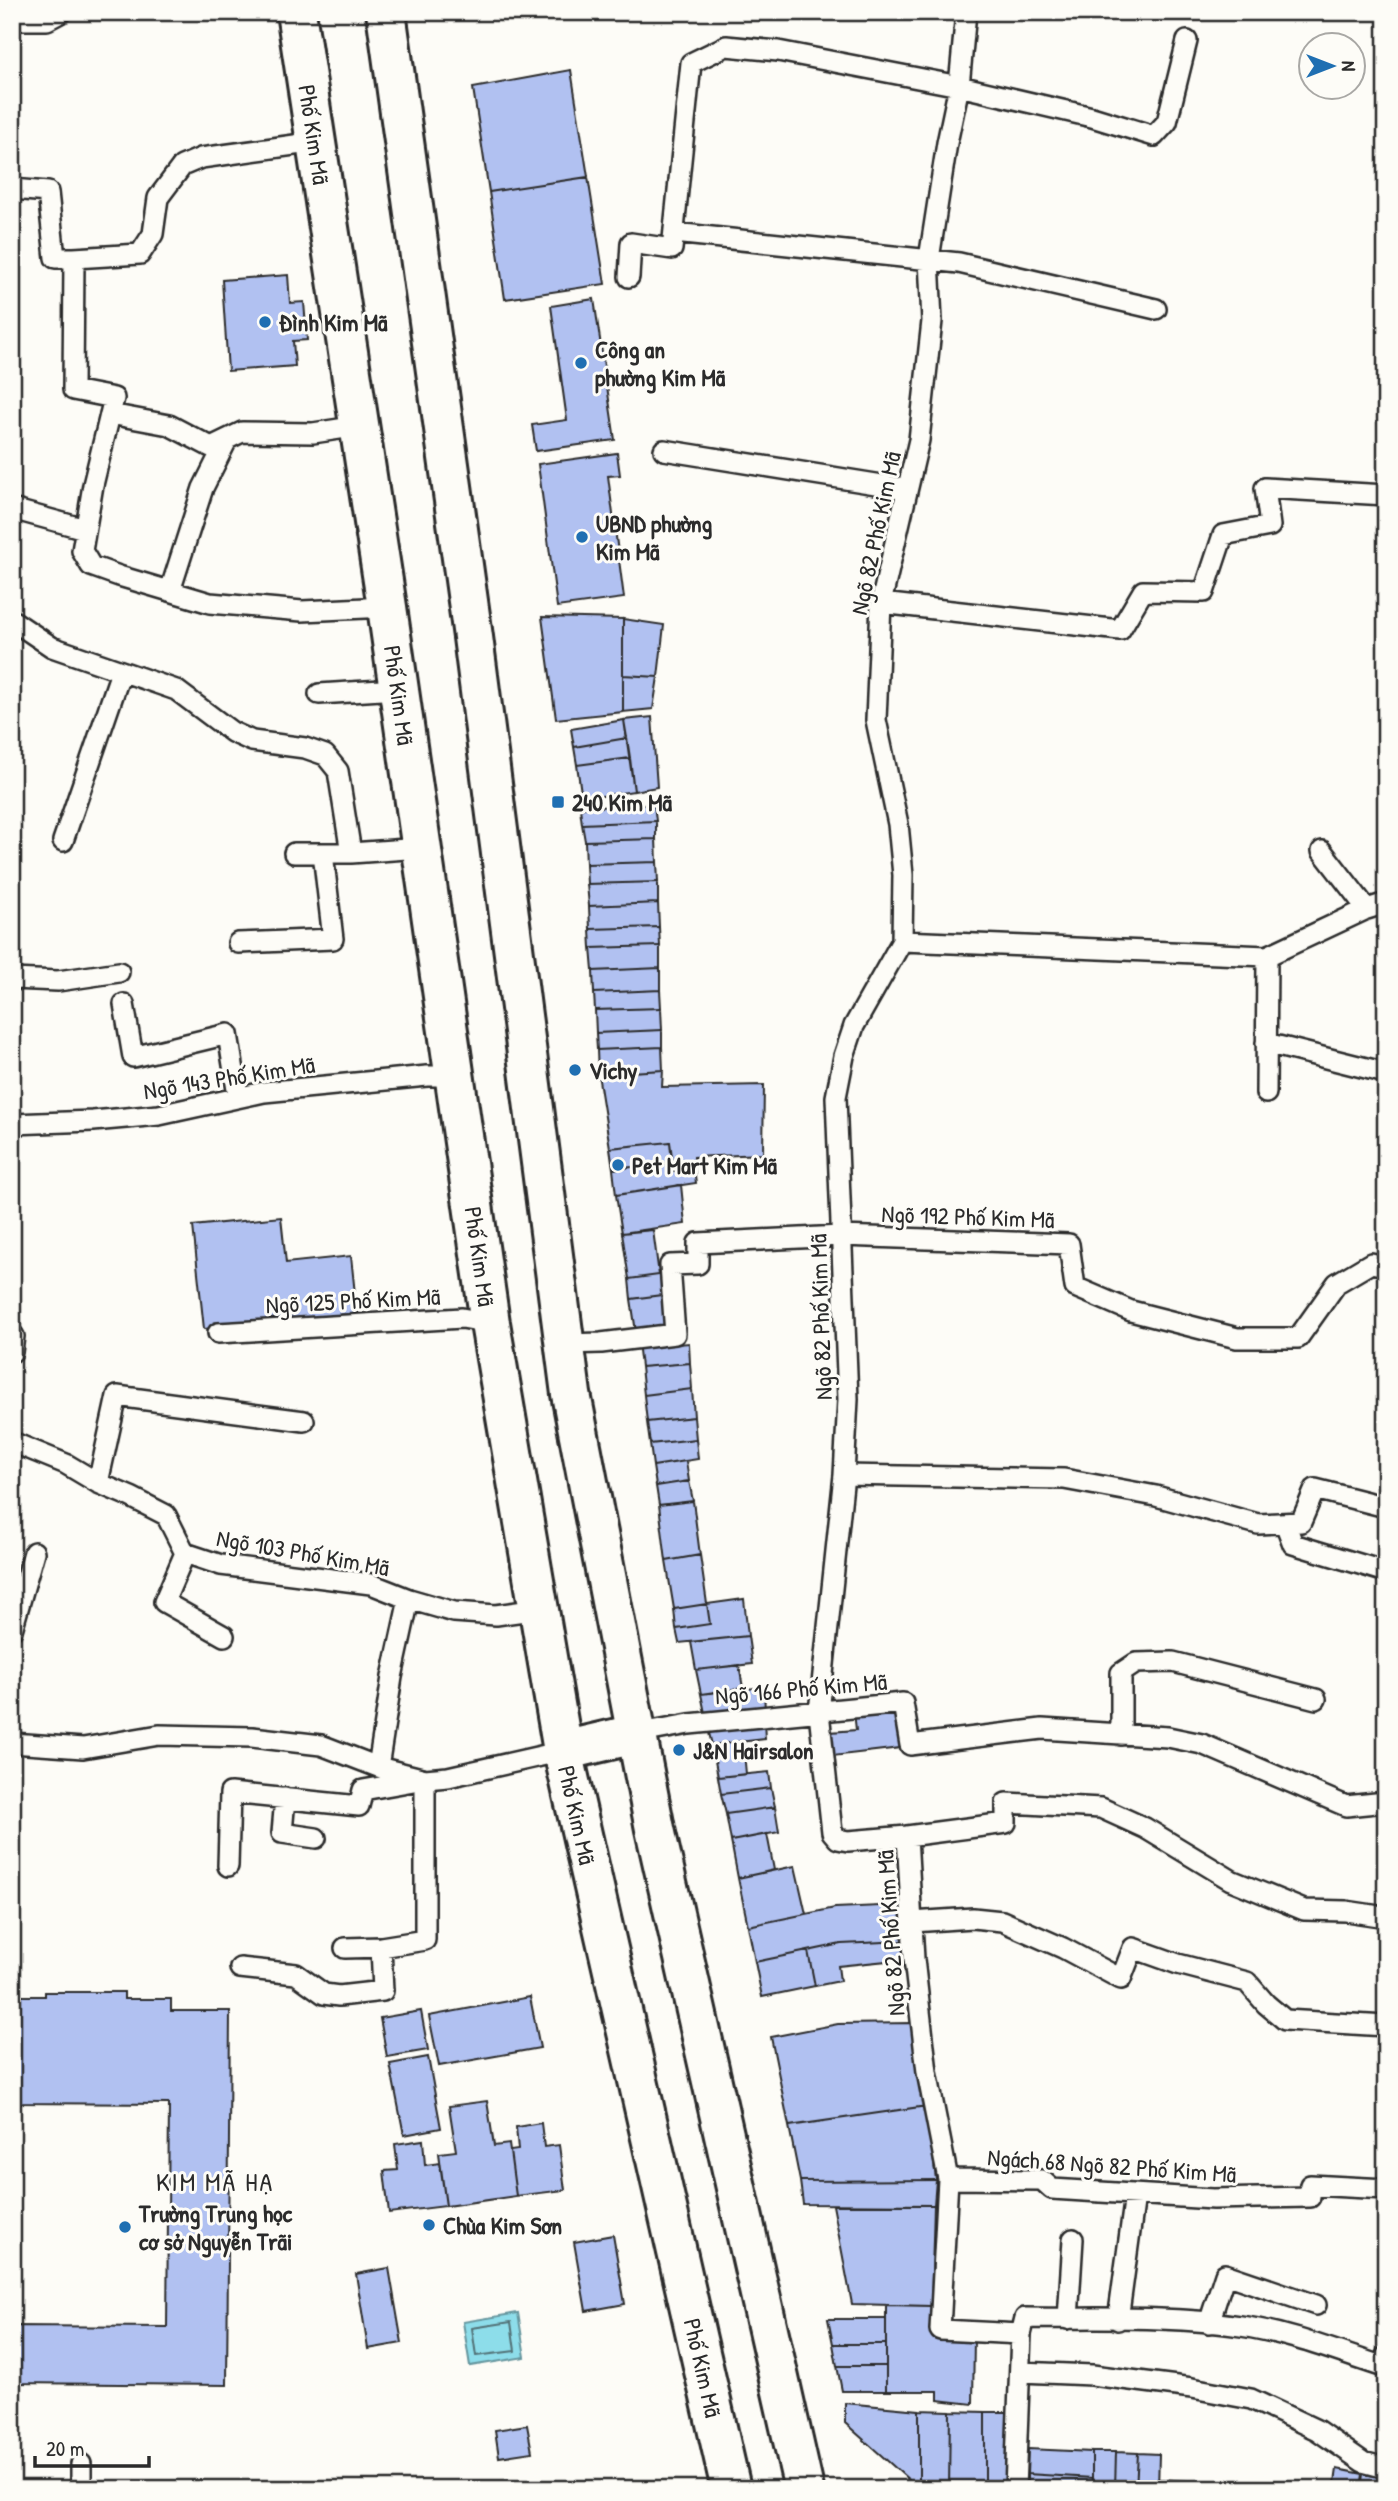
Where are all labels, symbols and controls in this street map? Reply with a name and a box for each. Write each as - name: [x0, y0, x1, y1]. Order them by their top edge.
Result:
- north arrow: [1296, 32, 1366, 102]
- text: N: [1336, 61, 1362, 71]
- street label: Phố Kim Mã: [291, 83, 338, 187]
- place label: Đình Kim Mã: [279, 306, 388, 338]
- marker: Đình Kim Mã: [257, 314, 273, 330]
- place label: Công an phường Kim Mã: [595, 333, 726, 394]
- marker: Công an phường Kim Mã: [573, 355, 589, 371]
- street label: Ngõ 82 Phố Kim Mã: [842, 448, 908, 618]
- place label: UBND phường Kim Mã: [596, 507, 713, 567]
- marker: UBND phường Kim Mã: [574, 529, 590, 545]
- street label: Phố Kim Mã: [377, 643, 423, 747]
- place label: 240 Kim Mã: [572, 786, 673, 818]
- marker: 240 Kim Mã: [550, 794, 566, 810]
- street label: Ngõ 143 Phố Kim Mã: [141, 1048, 317, 1106]
- place label: Vichy: [589, 1054, 637, 1087]
- marker: Vichy: [567, 1062, 583, 1078]
- place label: Pet Mart Kim Mã: [632, 1149, 778, 1181]
- marker: Pet Mart Kim Mã: [610, 1157, 626, 1173]
- street label: Ngõ 192 Phố Kim Mã: [881, 1197, 1055, 1235]
- street label: Phố Kim Mã: [457, 1204, 503, 1308]
- street label: Ngõ 82 Phố Kim Mã: [801, 1233, 839, 1401]
- street label: Ngõ 125 Phố Kim Mã: [265, 1279, 441, 1321]
- street label: Ngõ 103 Phố Kim Mã: [214, 1521, 392, 1583]
- street label: Ngõ 166 Phố Kim Mã: [714, 1665, 888, 1711]
- place label: J&N Hairsalon: [693, 1734, 814, 1766]
- marker: J&N Hairsalon: [671, 1742, 687, 1758]
- street label: Phố Kim Mã: [551, 1762, 604, 1867]
- street label: Ngõ 82 Phố Kim Mã: [868, 1849, 912, 2017]
- street label: Ngách 68 Ngõ 82 Phố Kim Mã: [987, 2140, 1237, 2190]
- district label: KIM MÃ HẠ: [156, 2164, 274, 2199]
- place label: Trường Trung học cơ sở Nguyễn Trãi: [138, 2197, 293, 2258]
- place label: Chùa Kim Sơn: [443, 2209, 562, 2241]
- marker: Chùa Kim Sơn: [421, 2217, 437, 2233]
- marker: Trường Trung học cơ sở Nguyễn Trãi: [117, 2219, 133, 2235]
- street label: Phố Kim Mã: [677, 2315, 730, 2420]
- scale bar: [35, 2424, 149, 2468]
- text: 20 m: [46, 2434, 84, 2463]

